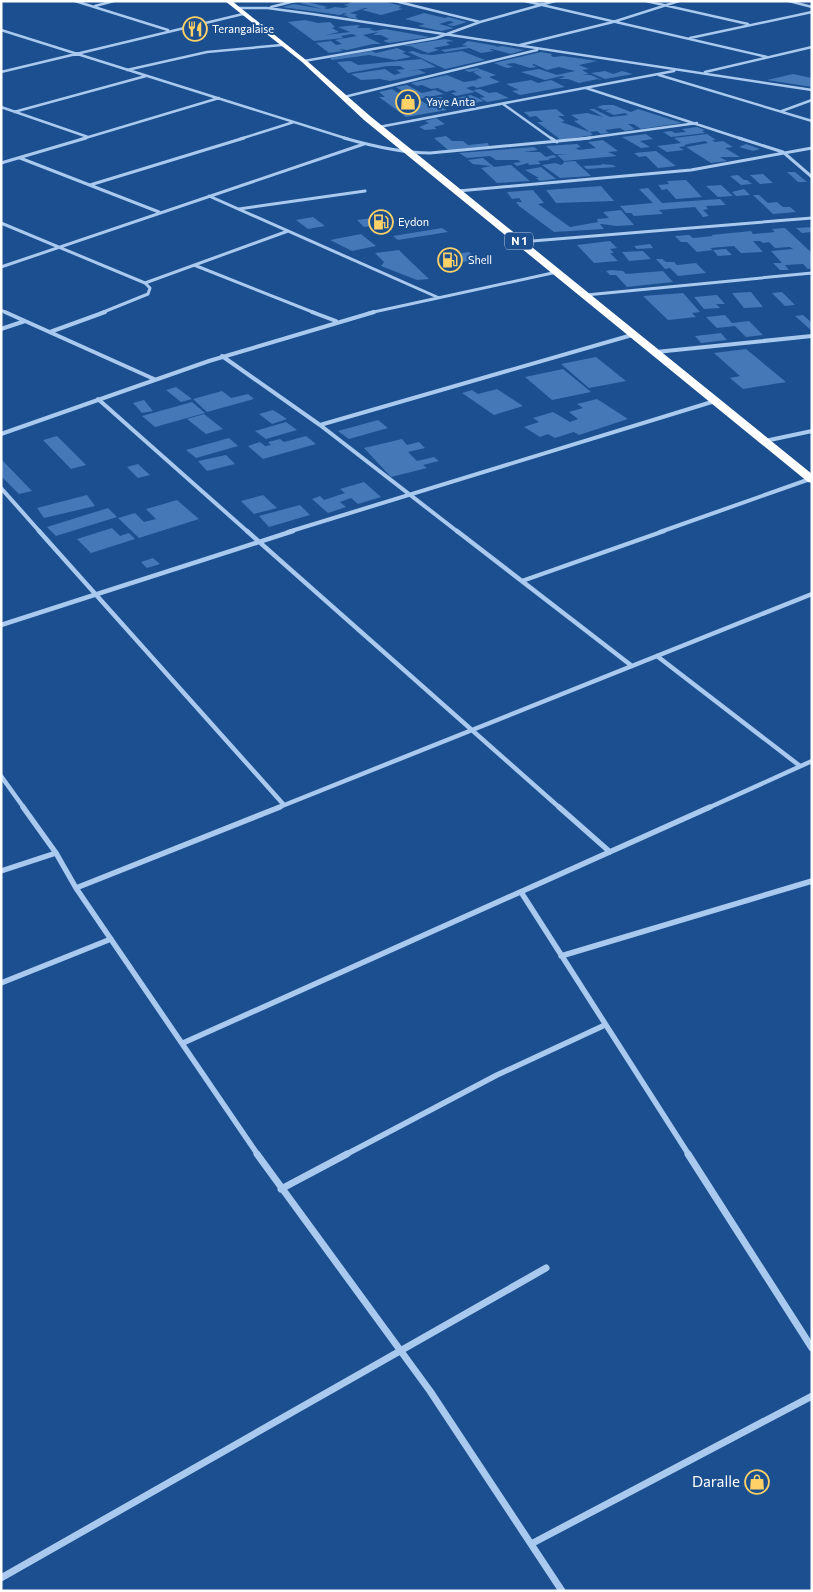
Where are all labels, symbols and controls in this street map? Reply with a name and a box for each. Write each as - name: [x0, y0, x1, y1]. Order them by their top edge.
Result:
- restaurant icon: Terangalaise: [182, 16, 208, 42]
- place label: Terangalaise: [212, 22, 274, 35]
- shop icon: Yaye Anta: [395, 89, 421, 115]
- place label: Yaye Anta: [426, 95, 475, 108]
- fuel station icon: Eydon: [368, 209, 394, 235]
- place label: Eydon: [398, 215, 429, 228]
- road number: N 1: [505, 232, 533, 250]
- fuel station icon: Shell: [437, 247, 463, 273]
- place label: Shell: [468, 253, 492, 266]
- shop icon: Daralle: [744, 1469, 770, 1495]
- place label: Daralle: [692, 1472, 740, 1490]

